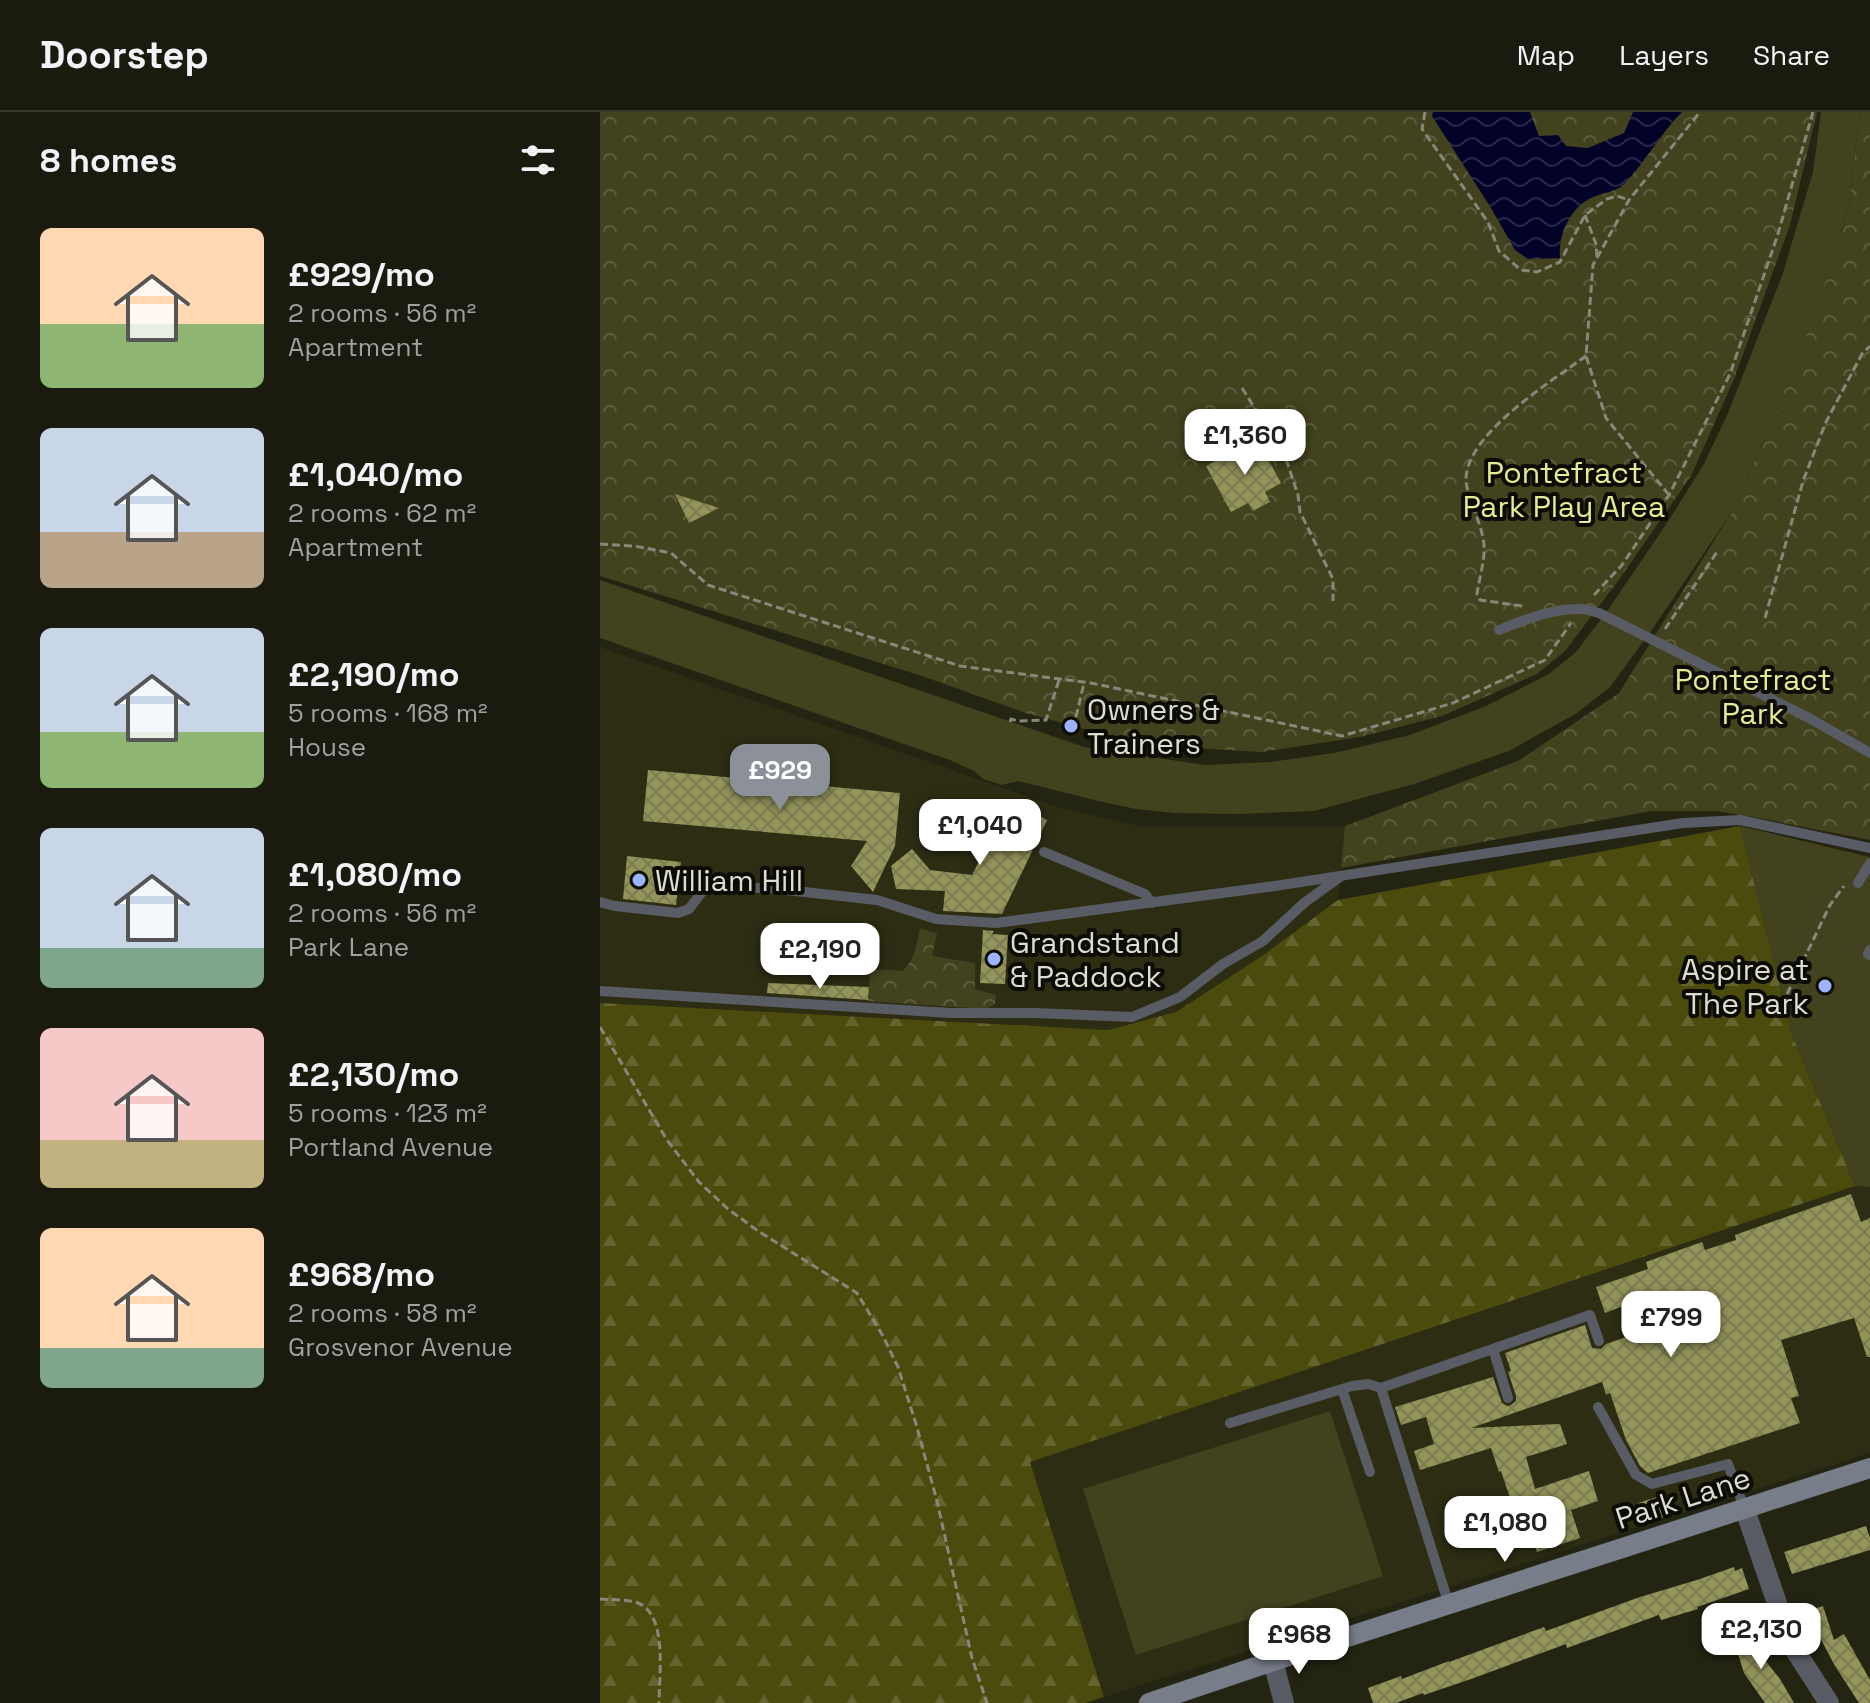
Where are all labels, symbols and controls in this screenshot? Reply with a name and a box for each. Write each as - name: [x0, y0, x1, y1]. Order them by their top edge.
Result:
- text: Doorstep: [40, 31, 209, 79]
- text: Map: [1517, 37, 1575, 73]
- text: Layers: [1619, 37, 1709, 73]
- text: Share: [1753, 37, 1830, 73]
- icon: filters: [516, 138, 560, 182]
- text: 8 homes: [40, 139, 177, 182]
- text: £929/mo: [288, 253, 435, 296]
- icon: home: [104, 260, 200, 356]
- text: 2 rooms · 56 m²: [288, 296, 476, 330]
- text: Apartment: [288, 330, 423, 364]
- pin: £1,360: [1180, 409, 1310, 477]
- text: £1,360: [1203, 418, 1287, 452]
- text: £1,040/mo: [288, 453, 463, 496]
- park label: Pontefract Park Play Area: [1463, 453, 1665, 526]
- icon: home: [104, 460, 200, 556]
- text: 2 rooms · 62 m²: [288, 496, 476, 530]
- text: Apartment: [288, 530, 423, 564]
- text: £2,190/mo: [288, 653, 460, 696]
- icon: home: [104, 660, 200, 756]
- park label: Pontefract Park: [1675, 660, 1831, 733]
- place label: Owners & Trainers: [1087, 690, 1220, 763]
- text: 5 rooms · 168 m²: [288, 696, 488, 730]
- marker: Owners & Trainers: [1062, 717, 1080, 735]
- text: House: [288, 730, 366, 764]
- pin: £929: [733, 744, 827, 812]
- text: £929: [748, 753, 812, 787]
- pin: £1,040: [915, 799, 1045, 867]
- text: £1,040: [937, 808, 1023, 842]
- text: £1,080/mo: [288, 853, 462, 896]
- icon: home: [104, 860, 200, 956]
- place label: William Hill: [655, 861, 803, 900]
- marker: William Hill: [630, 871, 648, 889]
- text: 2 rooms · 56 m²: [288, 896, 476, 930]
- pin: £2,190: [755, 923, 885, 991]
- place label: Grandstand & Paddock: [1010, 923, 1180, 996]
- text: Park Lane: [288, 930, 409, 964]
- text: £2,190: [779, 932, 862, 966]
- marker: Grandstand & Paddock: [985, 950, 1003, 968]
- place label: Aspire at The Park: [1681, 950, 1809, 1023]
- marker: Aspire at The Park: [1816, 977, 1834, 995]
- text: £2,130/mo: [288, 1053, 459, 1096]
- icon: home: [104, 1060, 200, 1156]
- text: 5 rooms · 123 m²: [288, 1096, 487, 1130]
- text: Portland Avenue: [288, 1130, 493, 1164]
- text: £968/mo: [288, 1253, 435, 1296]
- icon: home: [104, 1260, 200, 1356]
- pin: £799: [1624, 1291, 1718, 1359]
- text: 2 rooms · 58 m²: [288, 1296, 476, 1330]
- text: £799: [1639, 1300, 1703, 1334]
- text: Grosvenor Avenue: [288, 1330, 513, 1364]
- street label: Park Lane: [1610, 1458, 1756, 1538]
- pin: £1,080: [1440, 1496, 1570, 1564]
- text: £1,080: [1463, 1505, 1547, 1539]
- pin: £2,130: [1696, 1603, 1826, 1671]
- pin: £968: [1252, 1608, 1346, 1676]
- text: £2,130: [1720, 1612, 1802, 1646]
- text: £968: [1267, 1617, 1331, 1651]

